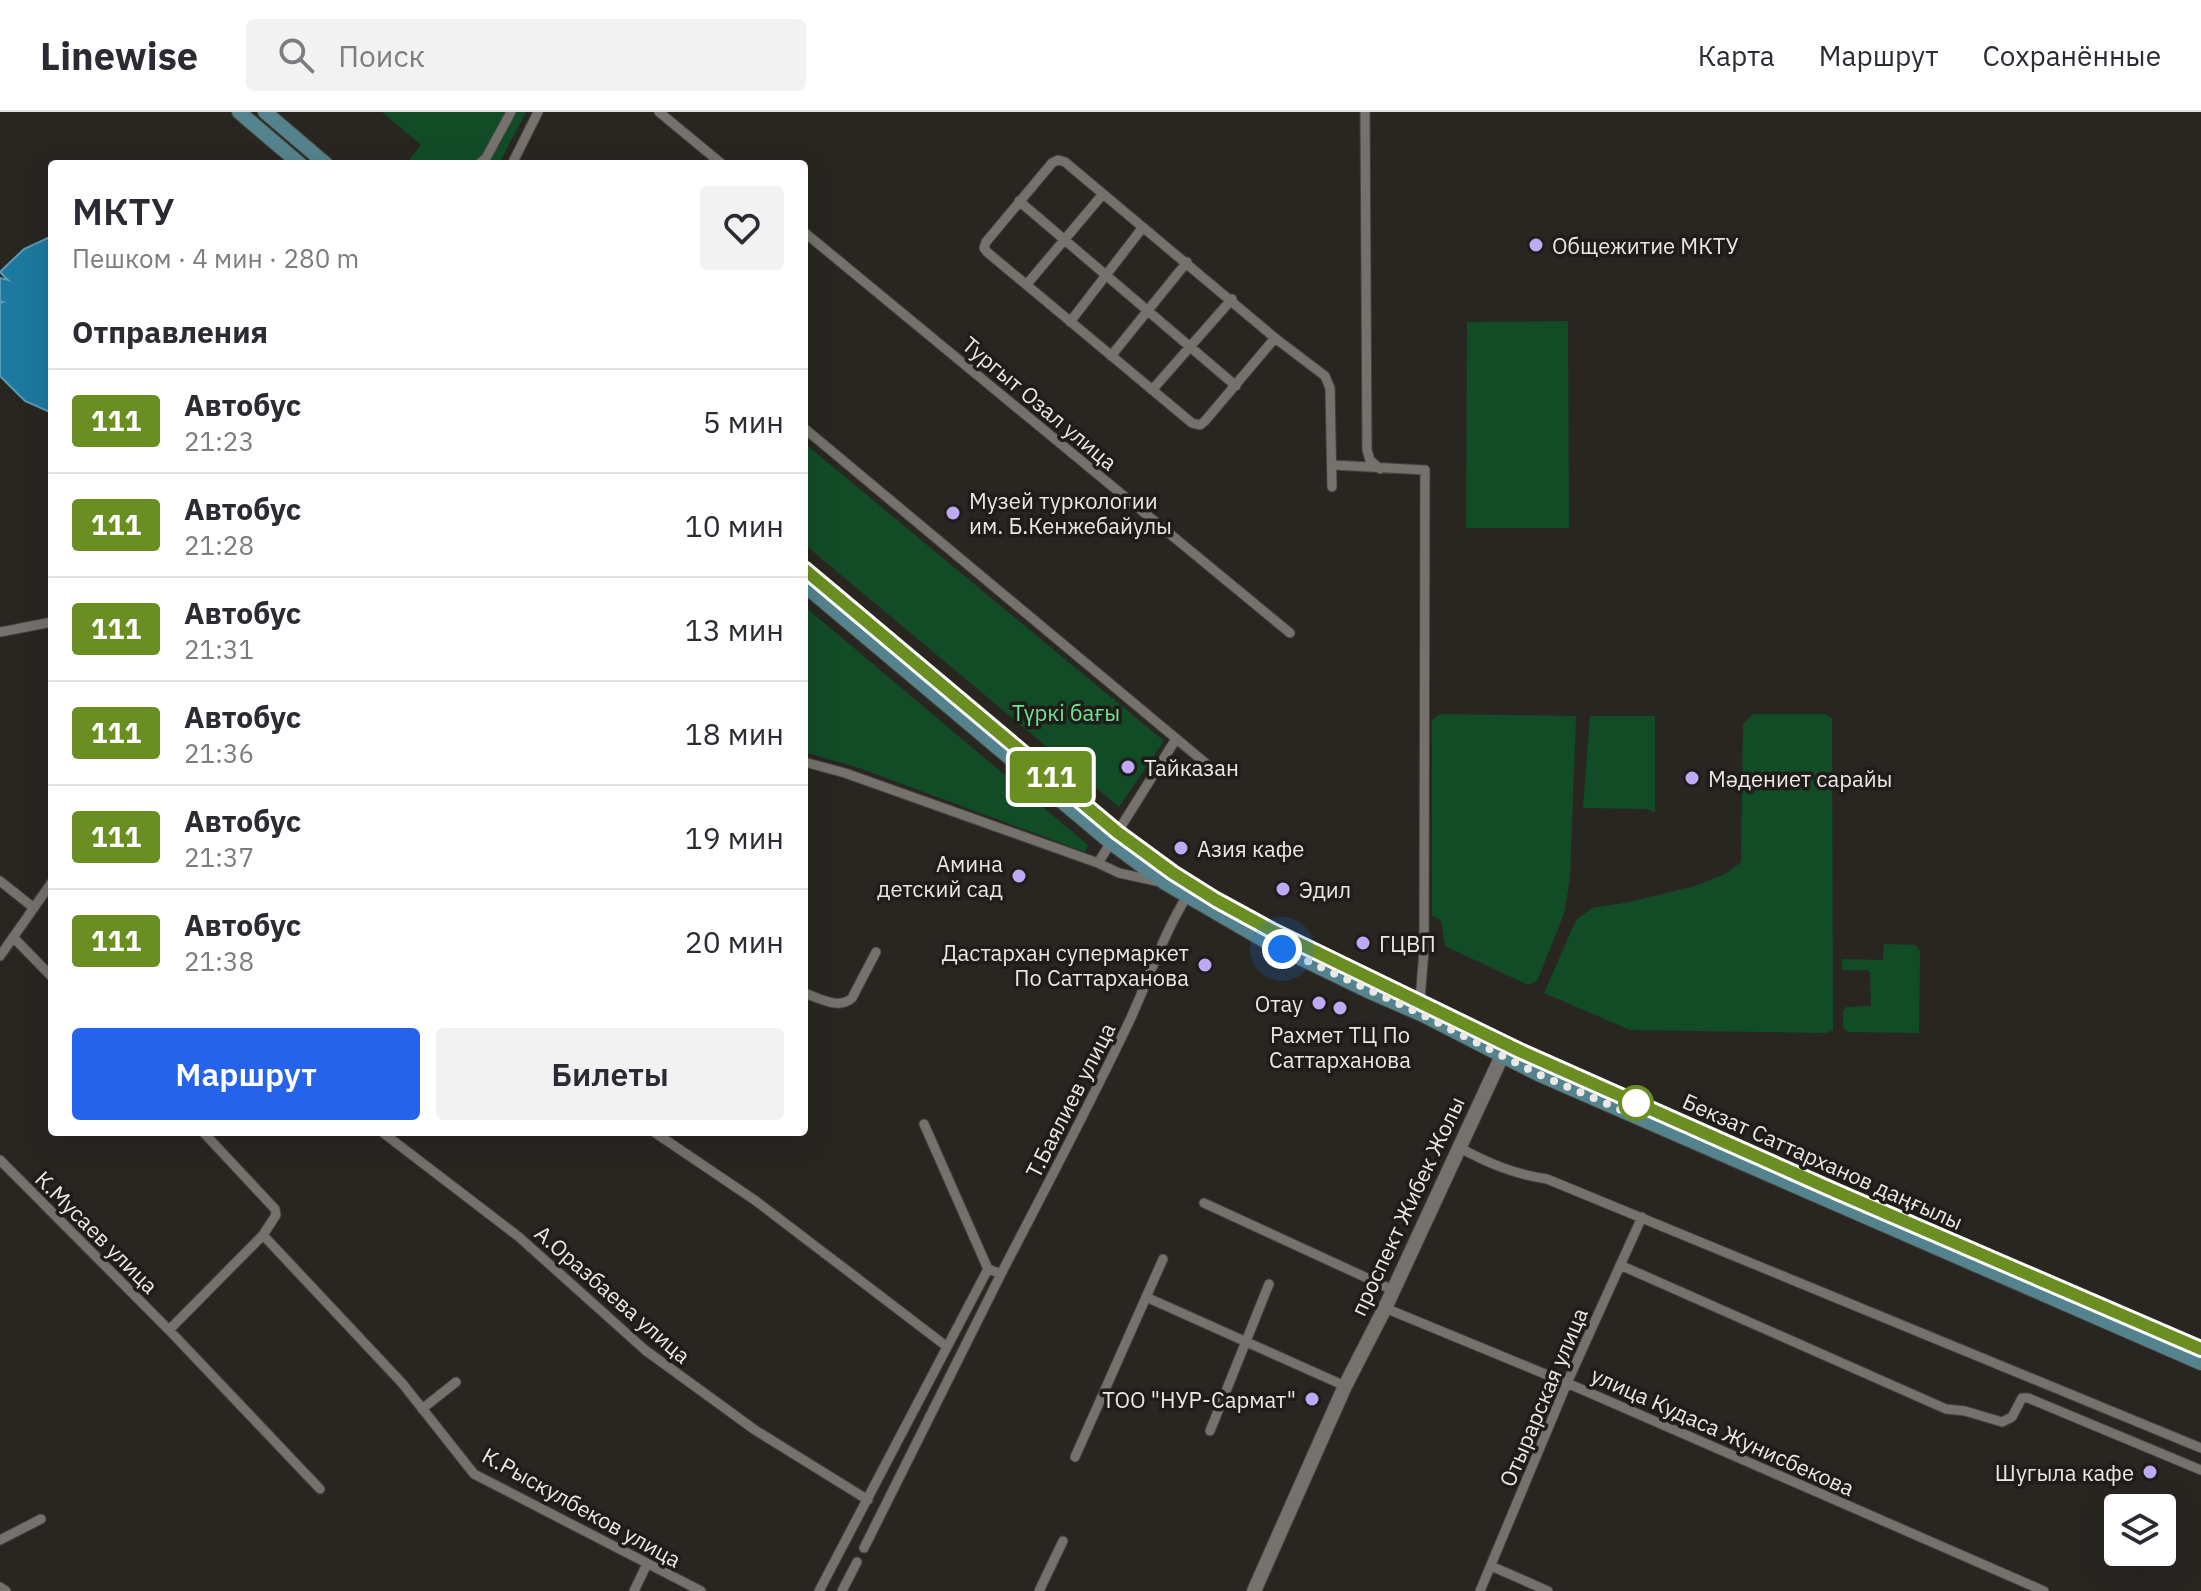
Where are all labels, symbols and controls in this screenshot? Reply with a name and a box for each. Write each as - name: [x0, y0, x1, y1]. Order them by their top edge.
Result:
- search box: [246, 19, 806, 91]
- text: Linewise: [40, 31, 198, 80]
- icon: search: [274, 33, 318, 77]
- text: Поиск: [338, 36, 425, 75]
- text: Карта: [1698, 37, 1775, 74]
- text: Маршрут: [1819, 37, 1938, 74]
- text: Сохранённые: [1982, 37, 2161, 74]
- text: МКТУ: [72, 186, 175, 235]
- button: heart: [700, 186, 784, 270]
- place label: Общежитие МКТУ: [1552, 231, 1739, 260]
- marker: Общежитие МКТУ: [1527, 236, 1545, 254]
- text: Пешком · 4 мин · 280 m: [72, 241, 359, 275]
- text: Отправления: [72, 312, 268, 351]
- street label: Тургыт Озал улица: [957, 330, 1124, 476]
- text: Автобус: [184, 385, 301, 424]
- text: 111: [91, 402, 141, 439]
- text: 5 мин: [703, 402, 784, 441]
- text: 21:23: [184, 424, 254, 458]
- place label: Музей туркологии им. Б.Кенжебайулы: [969, 486, 1172, 540]
- text: Автобус: [184, 489, 301, 528]
- marker: Музей туркологии им. Б.Кенжебайулы: [944, 504, 962, 522]
- text: 111: [91, 506, 141, 543]
- text: 10 мин: [685, 506, 784, 545]
- text: 21:28: [184, 528, 254, 562]
- text: Автобус: [184, 593, 301, 632]
- text: 111: [91, 610, 141, 647]
- text: 13 мин: [685, 610, 784, 649]
- text: 21:31: [184, 632, 254, 666]
- text: Автобус: [184, 697, 301, 736]
- park label: Түркі бағы: [1012, 698, 1120, 727]
- text: 111: [91, 714, 141, 751]
- text: 18 мин: [685, 714, 784, 753]
- text: 21:36: [184, 736, 254, 770]
- line badge: 111: [1005, 751, 1097, 803]
- place label: Тайказан: [1144, 753, 1239, 782]
- text: 111: [1026, 758, 1076, 795]
- marker: Тайказан: [1119, 758, 1137, 776]
- place label: Мәдениет сарайы: [1708, 764, 1893, 793]
- marker: Мәдениет сарайы: [1683, 769, 1701, 787]
- text: Автобус: [184, 801, 301, 840]
- text: 111: [91, 818, 141, 855]
- text: 19 мин: [685, 818, 784, 857]
- place label: Азия кафе: [1197, 834, 1304, 863]
- marker: Азия кафе: [1172, 839, 1190, 857]
- text: 21:37: [184, 840, 254, 874]
- place label: Амина детский сад: [877, 849, 1003, 903]
- marker: Амина детский сад: [1010, 867, 1028, 885]
- place label: Эдил: [1299, 875, 1351, 904]
- marker: Эдил: [1274, 880, 1292, 898]
- text: Автобус: [184, 905, 301, 944]
- text: 111: [91, 922, 141, 959]
- text: 20 мин: [685, 922, 784, 961]
- your location: [1262, 929, 1302, 969]
- place label: ГЦВП: [1379, 929, 1436, 958]
- marker: ГЦВП: [1354, 934, 1372, 952]
- place label: Дастархан супермаркет По Саттарханова: [942, 938, 1189, 992]
- text: 21:38: [184, 944, 254, 978]
- marker: Дастархан супермаркет По Саттарханова: [1196, 956, 1214, 974]
- place label: Отау: [1255, 989, 1303, 1018]
- marker: Отау: [1310, 994, 1328, 1012]
- marker: Рахмет ТЦ По Саттарханова: [1331, 999, 1349, 1017]
- street label: Т.Баялиев улица: [1018, 1017, 1122, 1182]
- place label: Рахмет ТЦ По Саттарханова: [1269, 1020, 1411, 1074]
- button: Маршрут: [72, 1028, 420, 1120]
- button: Билеты: [436, 1028, 784, 1120]
- unlabelled marker: [1619, 1086, 1653, 1120]
- street label: Бекзат Саттарханов даңғылы: [1678, 1086, 1968, 1236]
- street label: проспект Жибек Жолы: [1343, 1092, 1471, 1320]
- street label: К.Мусаев улица: [29, 1164, 165, 1300]
- street label: А.Оразбаева улица: [529, 1218, 697, 1370]
- street label: Отырарская улица: [1492, 1303, 1594, 1491]
- street label: улица Кудаса Жунисбекова: [1587, 1360, 1859, 1502]
- place label: ТОО "НУР-Сармат": [1102, 1385, 1296, 1414]
- marker: ТОО "НУР-Сармат": [1303, 1390, 1321, 1408]
- street label: К.Рыскулбеков улица: [477, 1440, 687, 1574]
- place label: Шугыла кафе: [1995, 1458, 2134, 1487]
- marker: Шугыла кафе: [2141, 1463, 2159, 1481]
- map controls: [2104, 1494, 2176, 1566]
- button: layers: [2104, 1494, 2176, 1566]

